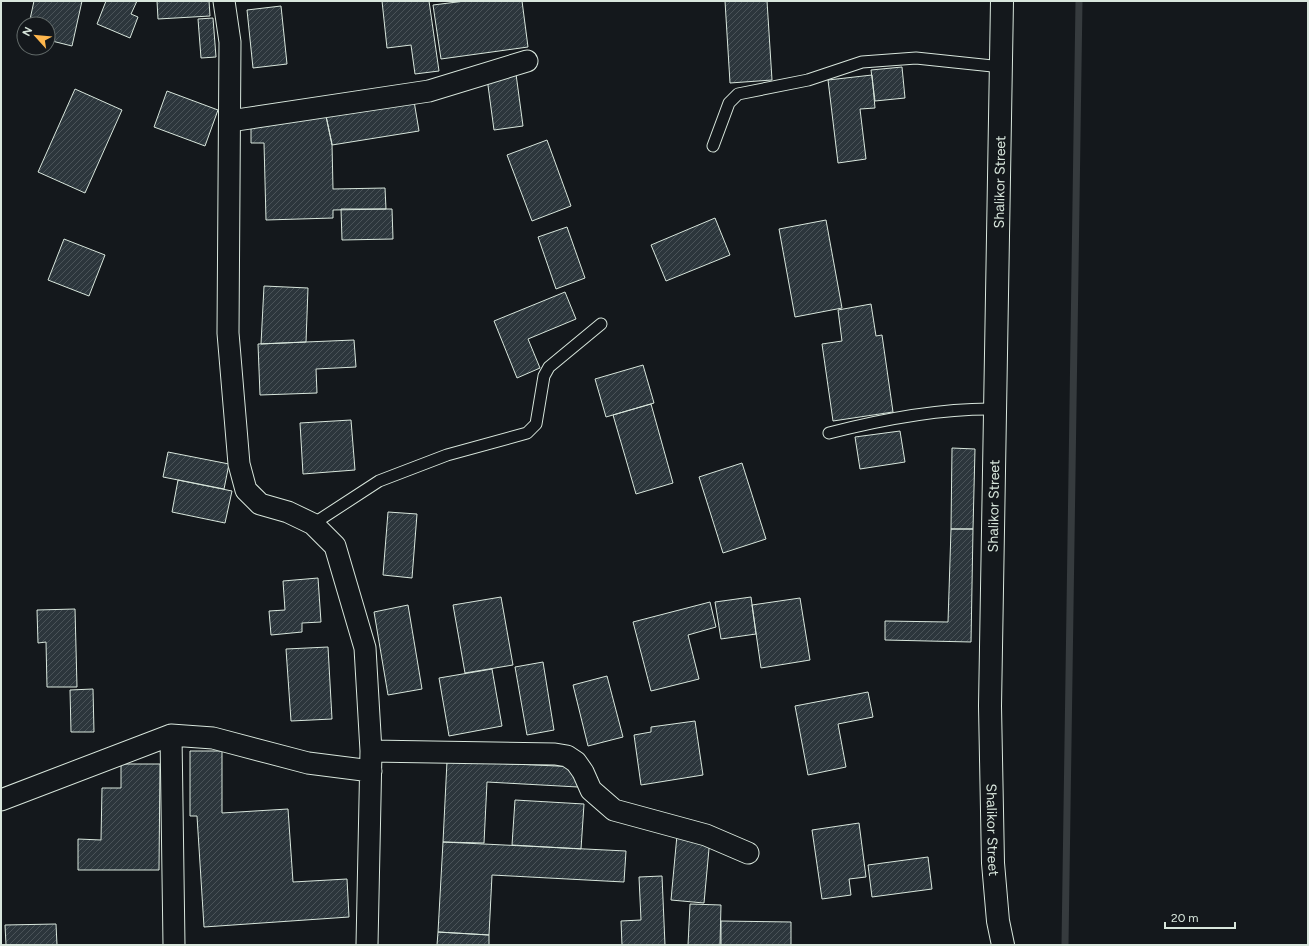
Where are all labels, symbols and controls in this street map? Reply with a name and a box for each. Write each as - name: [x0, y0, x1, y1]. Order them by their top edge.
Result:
- north arrow: [16, 16, 56, 56]
- text: N: [20, 25, 35, 38]
- street label: Shаlikor Street: [991, 136, 1009, 228]
- street label: Shаlikor Street: [985, 460, 1003, 552]
- street label: Shаlikor Street: [983, 783, 1003, 877]
- scale bar: [1165, 904, 1235, 930]
- text: 20 m: [1171, 911, 1199, 925]

